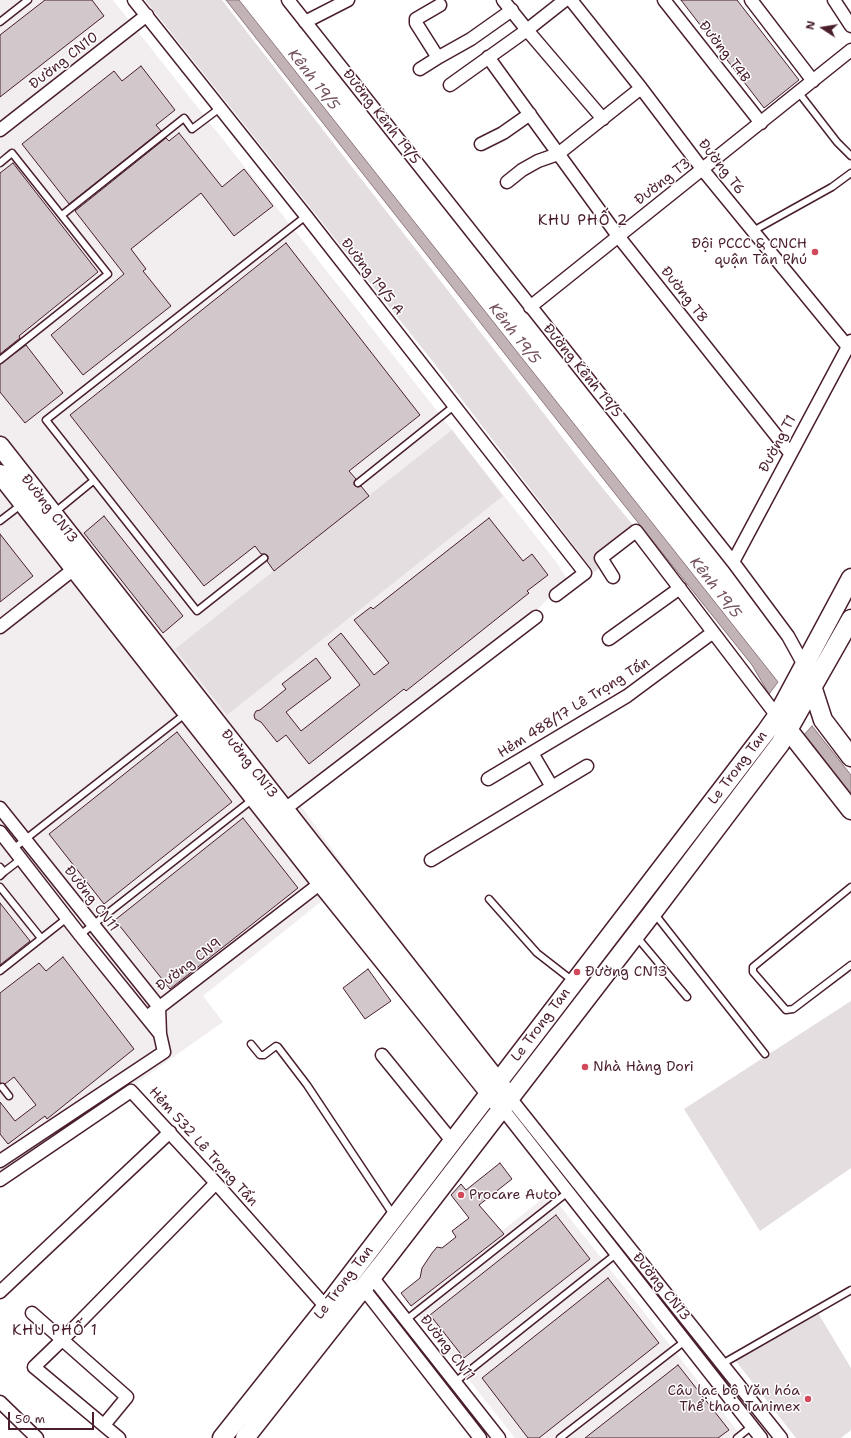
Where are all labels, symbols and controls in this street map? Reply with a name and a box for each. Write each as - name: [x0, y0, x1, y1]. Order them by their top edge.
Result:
- north arrow: [803, 8, 843, 48]
- street label: Đường T4B: [695, 18, 753, 86]
- text: N: [803, 20, 819, 31]
- street label: Đường CN10: [26, 29, 102, 93]
- water label: Kênh 19/5: [284, 46, 342, 114]
- street label: Đường Kênh 19/5: [339, 66, 423, 168]
- street label: Đường T6: [694, 136, 748, 198]
- street label: Đường T3: [632, 155, 694, 209]
- district label: KHU PHỐ 2: [538, 212, 628, 230]
- street label: Đường 19/5 A: [337, 235, 407, 319]
- place label: Đội PCCC & CNCH quận Tân Phú: [692, 236, 807, 268]
- marker: Đội PCCC & CNCH quận Tân Phú: [810, 247, 820, 257]
- street label: Đường T8: [657, 264, 711, 326]
- water label: Kênh 19/5: [485, 300, 543, 368]
- street label: Đường Kênh 19/5: [539, 321, 625, 421]
- street label: Đường T1: [756, 412, 800, 476]
- street label: Đường CN13: [17, 471, 81, 547]
- water label: Kênh 19/5: [686, 554, 744, 622]
- street label: Hẻm 488/17 Lê Trọng Tấn: [495, 654, 653, 762]
- street label: Đường CN13: [217, 726, 281, 802]
- street label: Le Trong Tan: [705, 728, 771, 808]
- street label: Đường CN11: [60, 863, 122, 935]
- street label: Đường CN9: [153, 935, 225, 995]
- place label: Đường CN13: [585, 964, 668, 980]
- marker: Đường CN13: [572, 967, 582, 977]
- street label: Le Trong Tan: [508, 985, 574, 1065]
- place label: Nhà Hàng Dori: [593, 1059, 694, 1075]
- marker: Nhà Hàng Dori: [580, 1062, 590, 1072]
- street label: Hẻm 532 Lê Trọng Tấn: [145, 1084, 261, 1210]
- place label: Procare Auto: [469, 1187, 557, 1203]
- marker: Procare Auto: [456, 1190, 466, 1200]
- street label: Le Trong Tan: [311, 1243, 377, 1323]
- street label: Đường CN13: [629, 1250, 693, 1324]
- street label: Đường CN11: [416, 1312, 478, 1384]
- district label: KHU PHỐ 1: [12, 1322, 98, 1340]
- place label: Câu lạc bộ Văn hóa Thể thao Tanimex: [668, 1383, 800, 1416]
- marker: Câu lạc bộ Văn hóa Thể thao Tanimex: [803, 1394, 813, 1404]
- scale bar: [10, 1404, 96, 1430]
- text: 50 m: [15, 1411, 45, 1427]

